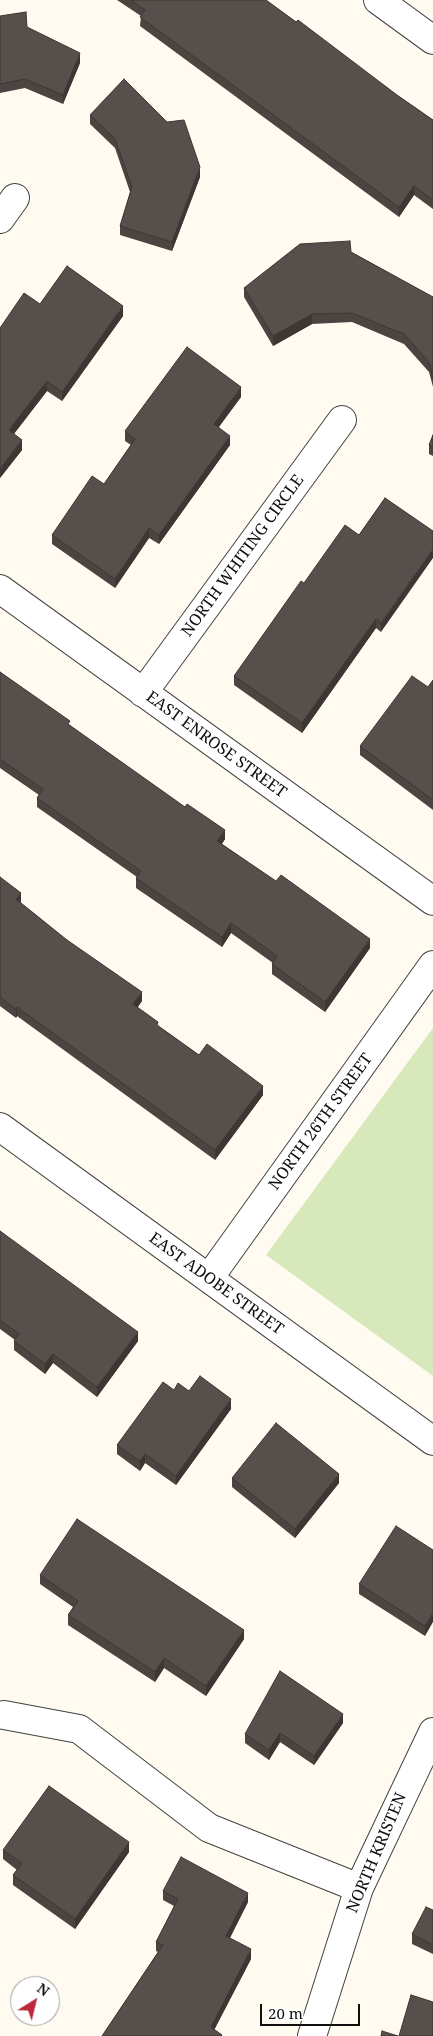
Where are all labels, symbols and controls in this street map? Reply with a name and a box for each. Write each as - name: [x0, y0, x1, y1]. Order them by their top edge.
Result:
- street label: NORTH WHITING CIRCLE: [178, 471, 308, 641]
- street label: EAST ENROSE STREET: [142, 688, 290, 802]
- street label: NORTH 26TH STREET: [265, 1050, 377, 1194]
- street label: EAST ADOBE STREET: [145, 1229, 287, 1339]
- street label: NORTH KRISTEN: [343, 1790, 411, 1916]
- north arrow: [10, 1976, 60, 2026]
- text: N: [33, 1978, 54, 2000]
- scale bar: [263, 1994, 363, 2026]
- text: 20 m: [268, 2003, 303, 2023]

